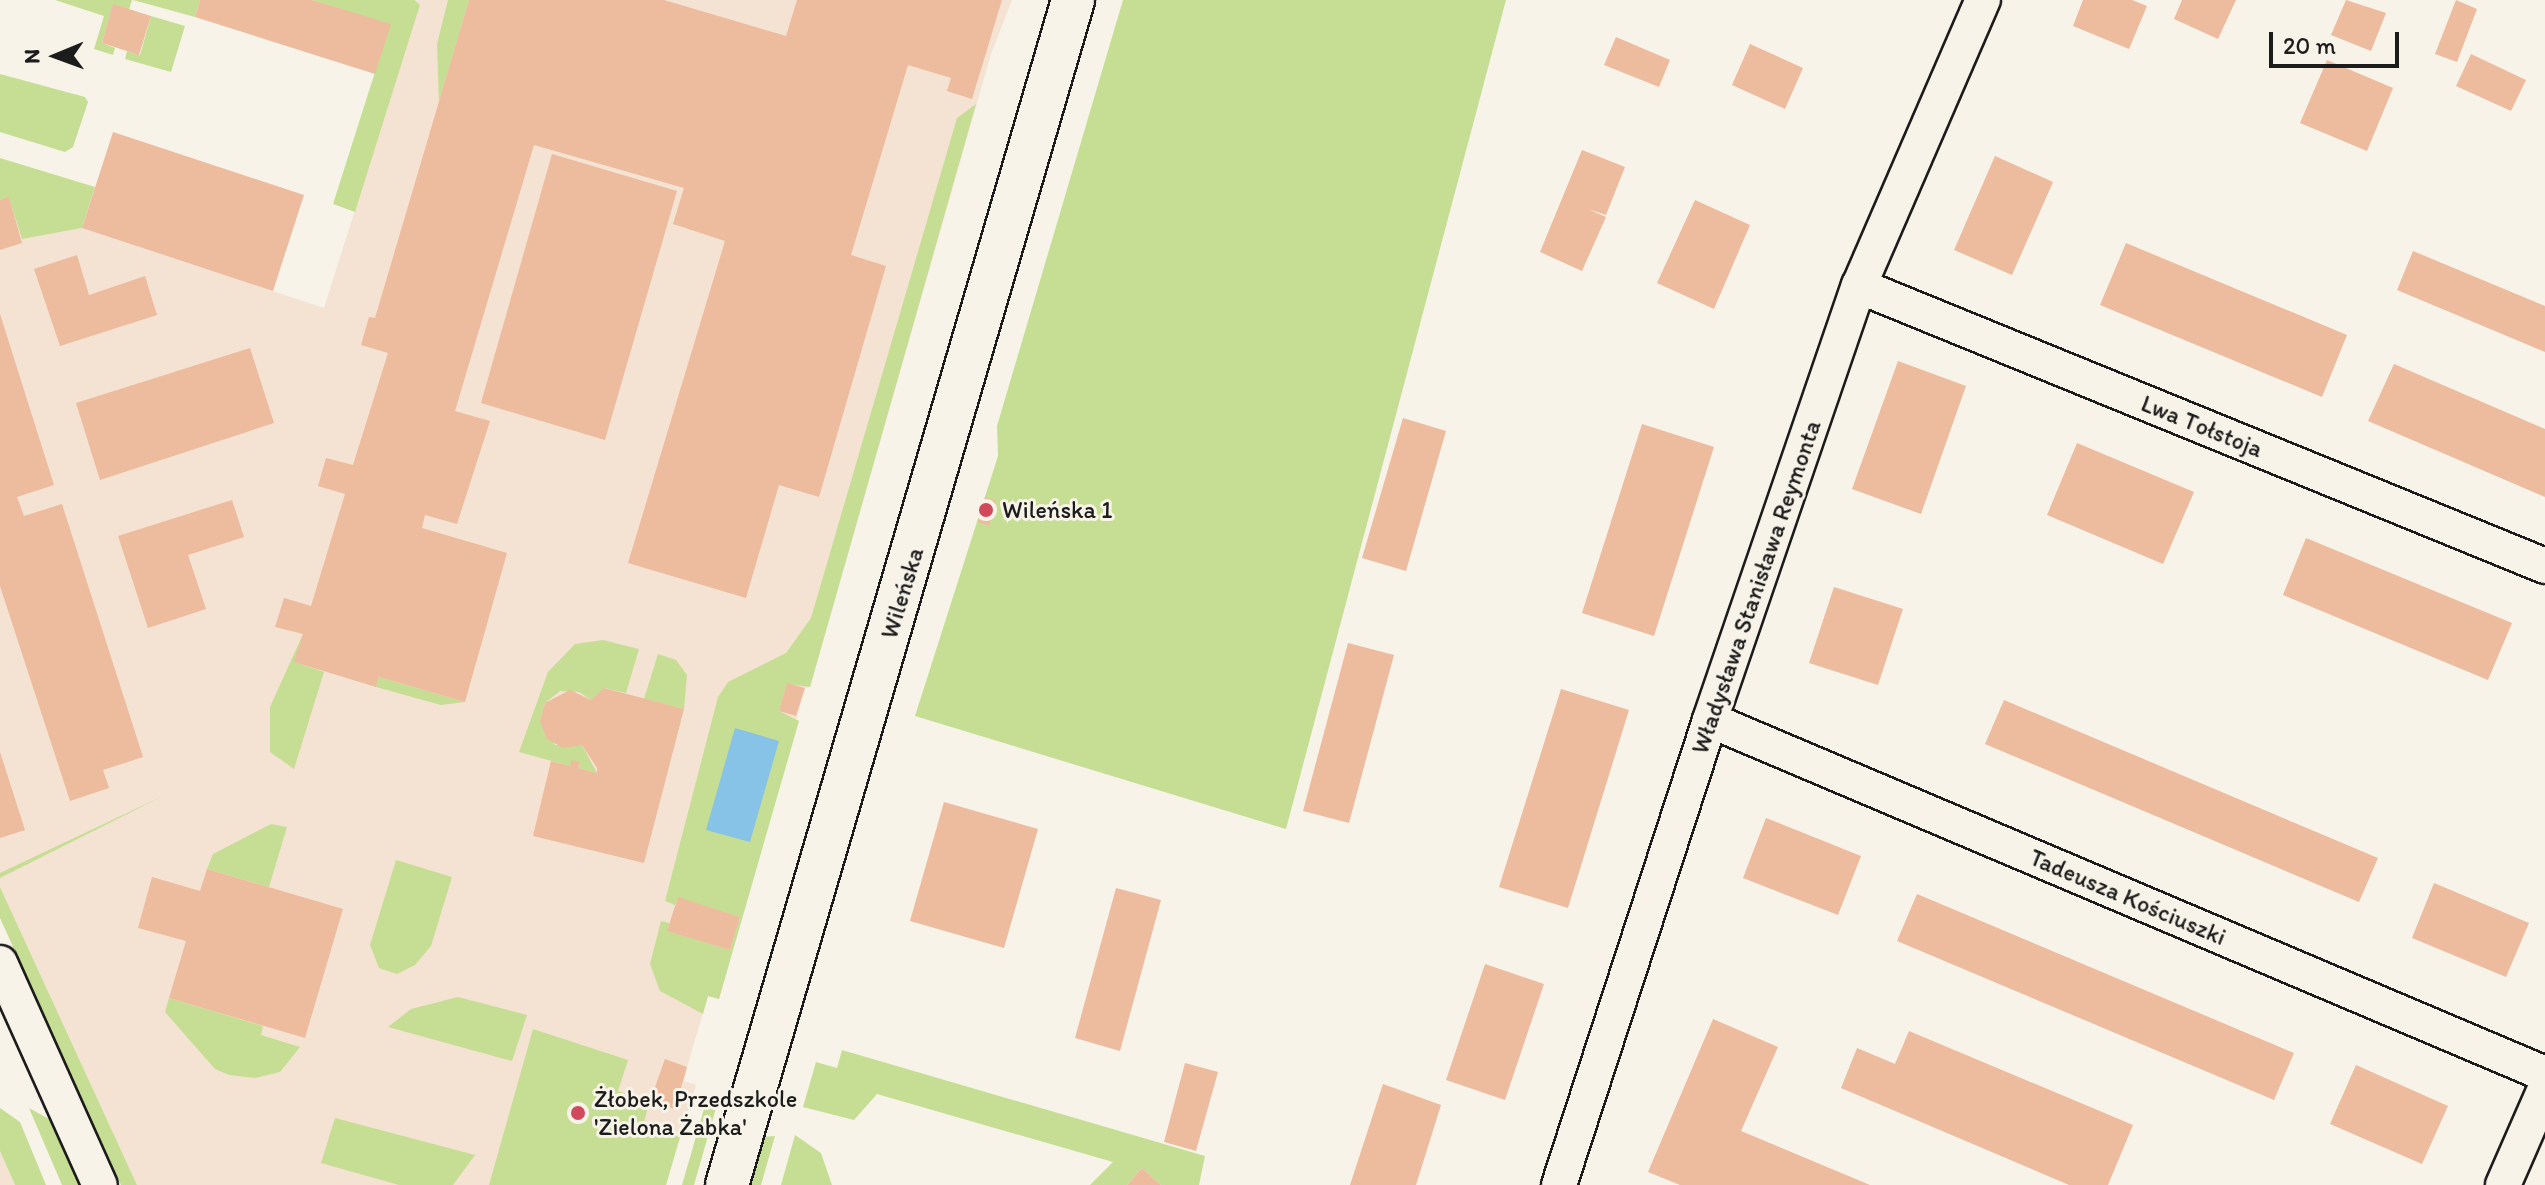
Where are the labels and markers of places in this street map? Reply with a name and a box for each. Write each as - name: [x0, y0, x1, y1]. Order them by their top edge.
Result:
- place label: Wileńska 1: [1002, 496, 1112, 524]
- marker: Wileńska 1: [977, 501, 995, 519]
- place label: Żłobek, Przedszkole 'Zielona Żabka': [594, 1085, 797, 1141]
- marker: Żłobek, Przedszkole 'Zielona Żabka': [569, 1104, 587, 1122]

